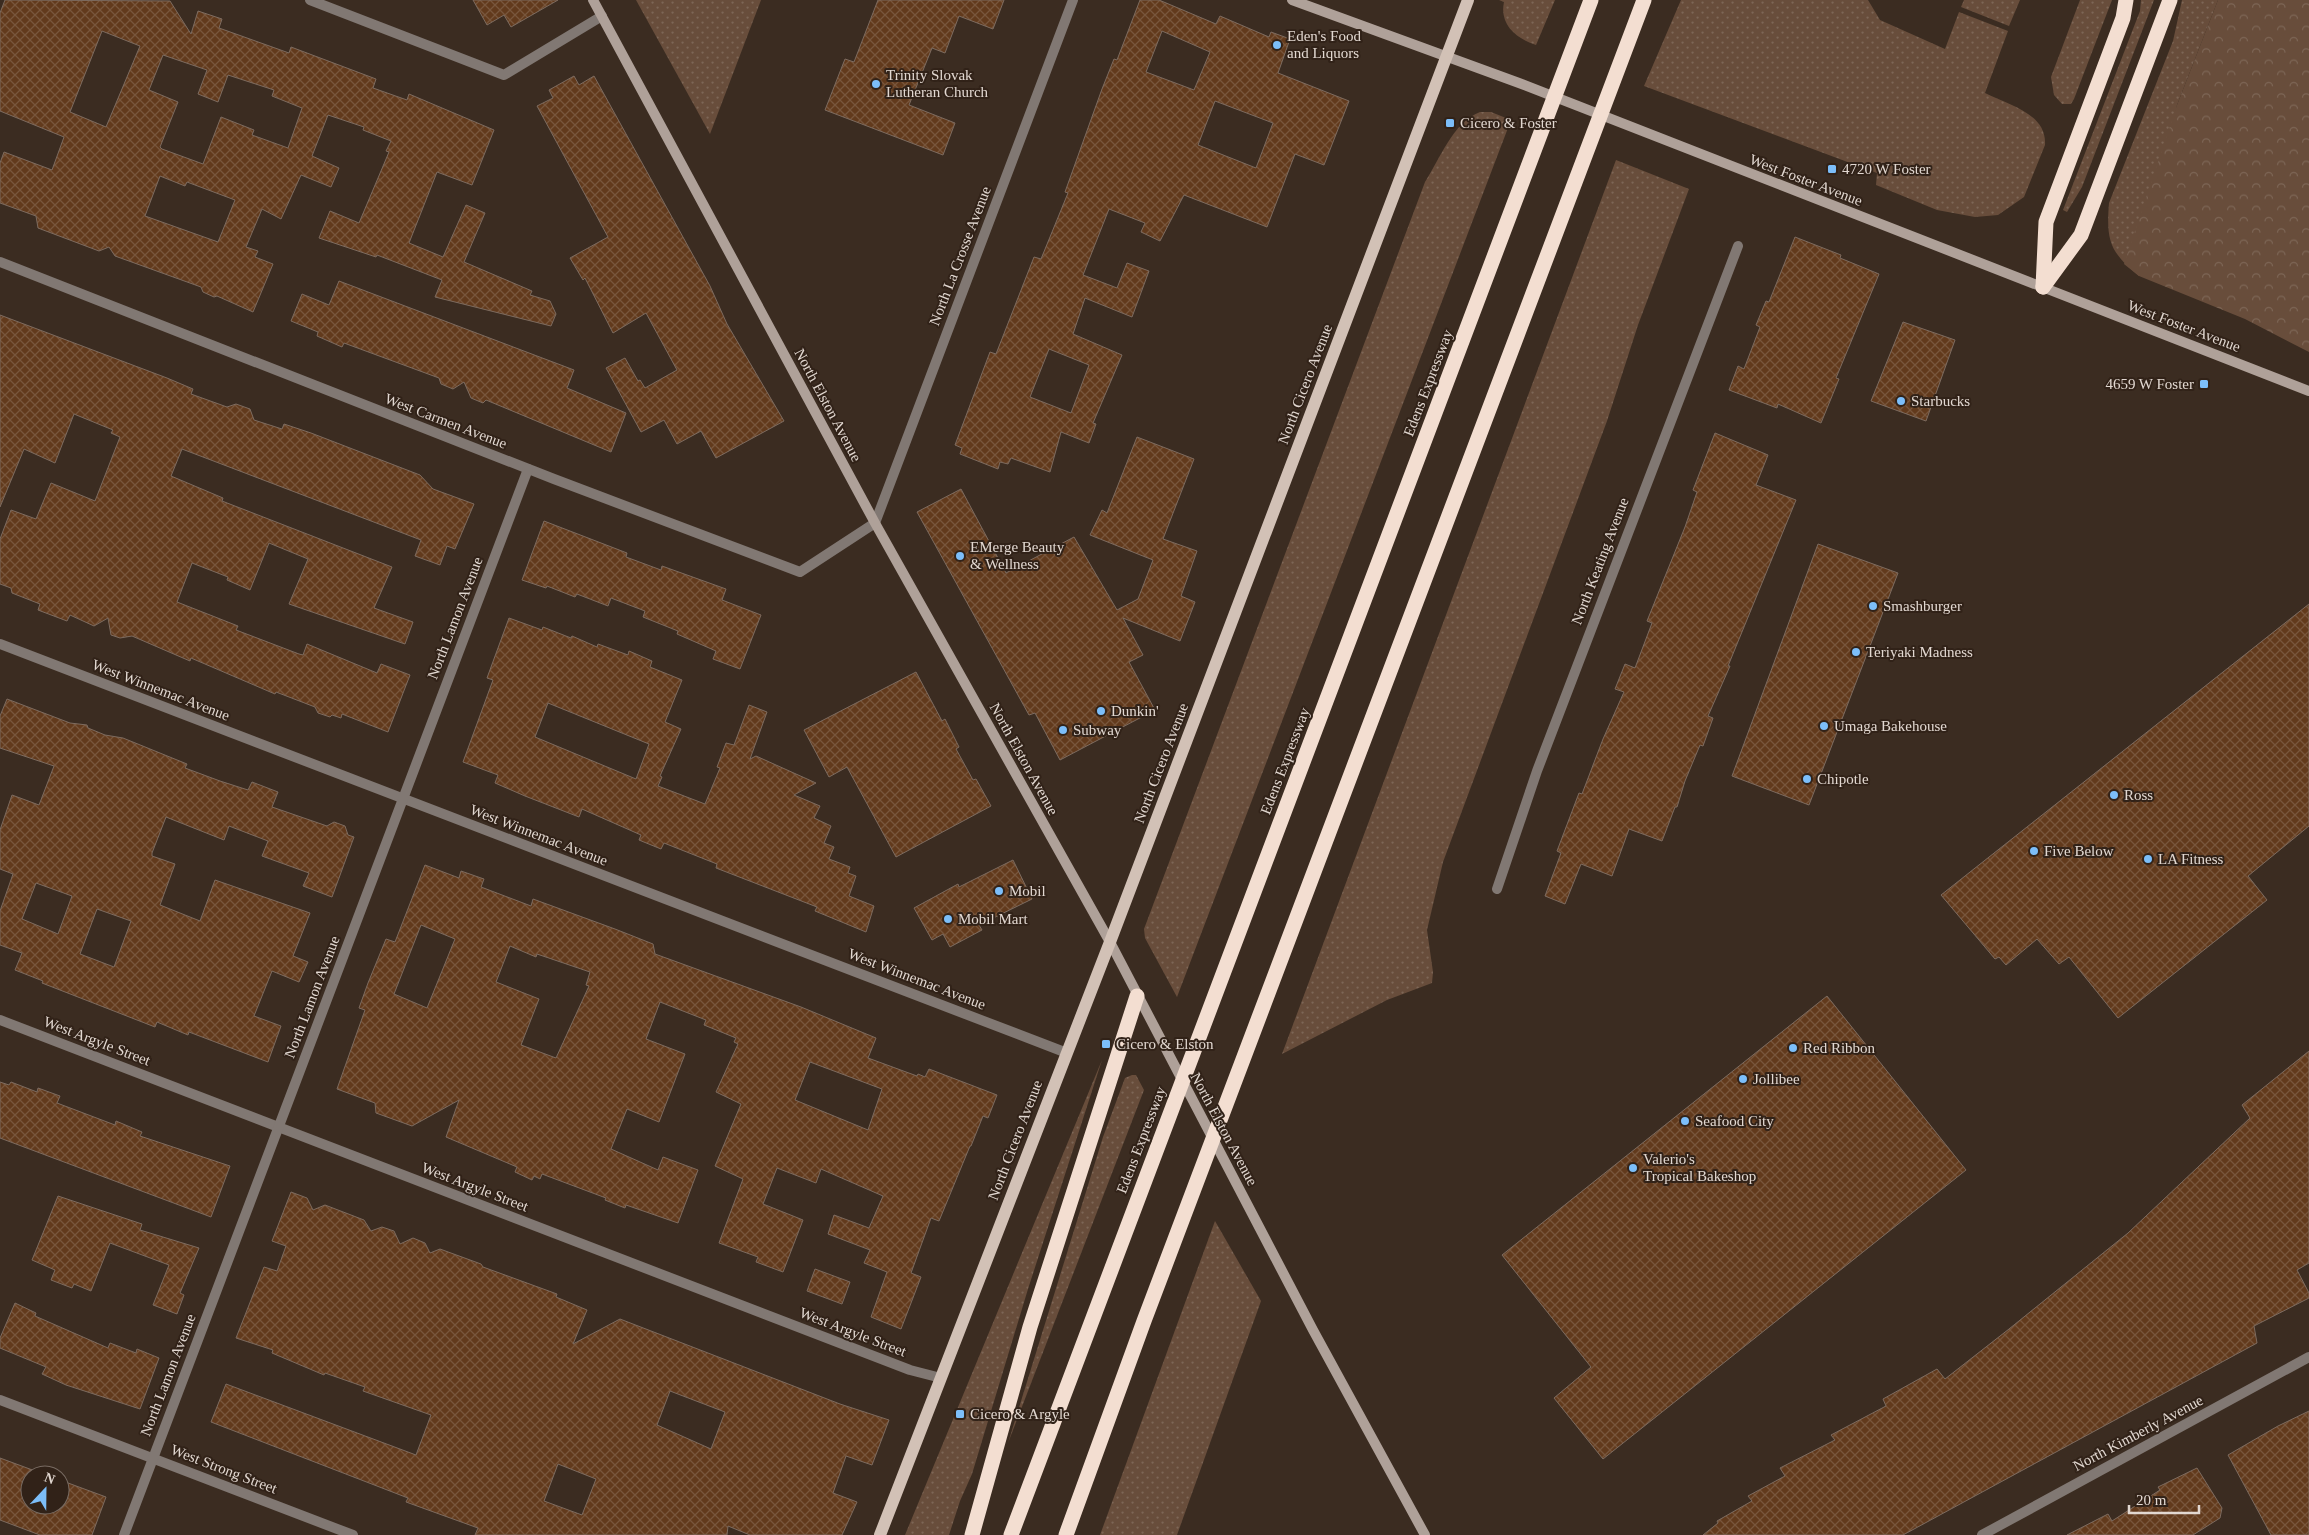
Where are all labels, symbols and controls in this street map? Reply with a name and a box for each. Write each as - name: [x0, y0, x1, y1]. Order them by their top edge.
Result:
- place label: Eden's Food and Liquors: [1287, 28, 1361, 61]
- marker: Eden's Food and Liquors: [1271, 39, 1283, 51]
- place label: Trinity Slovak Lutheran Church: [886, 67, 989, 100]
- marker: Trinity Slovak Lutheran Church: [870, 78, 882, 90]
- place label: Cicero & Foster: [1460, 115, 1557, 131]
- marker: Cicero & Foster: [1444, 117, 1456, 129]
- street label: West Foster Avenue: [1747, 151, 1865, 209]
- place label: 4720 W Foster: [1842, 161, 1931, 177]
- marker: 4720 W Foster: [1826, 163, 1838, 175]
- street label: North La Crosse Avenue: [926, 184, 994, 328]
- street label: West Foster Avenue: [2125, 297, 2243, 355]
- street label: North Cicero Avenue: [1275, 321, 1335, 446]
- street label: Edens Expressway: [1400, 327, 1456, 439]
- street label: North Elston Avenue: [791, 346, 865, 464]
- place label: 4659 W Foster: [2105, 376, 2194, 392]
- marker: 4659 W Foster: [2198, 378, 2210, 390]
- street label: West Carmen Avenue: [383, 390, 510, 452]
- place label: Starbucks: [1911, 393, 1970, 409]
- marker: Starbucks: [1895, 395, 1907, 407]
- street label: North Keating Avenue: [1568, 495, 1632, 627]
- place label: EMerge Beauty & Wellness: [970, 539, 1065, 572]
- marker: EMerge Beauty & Wellness: [954, 550, 966, 562]
- street label: North Lamon Avenue: [424, 554, 486, 681]
- place label: Smashburger: [1883, 598, 1962, 614]
- marker: Smashburger: [1867, 600, 1879, 612]
- place label: Teriyaki Madness: [1866, 644, 1973, 660]
- marker: Teriyaki Madness: [1850, 646, 1862, 658]
- street label: West Winnemac Avenue: [90, 656, 232, 724]
- street label: North Elston Avenue: [987, 700, 1062, 818]
- street label: North Cicero Avenue: [1131, 700, 1191, 825]
- place label: Dunkin': [1111, 703, 1159, 719]
- marker: Dunkin': [1095, 705, 1107, 717]
- street label: Edens Expressway: [1257, 705, 1313, 817]
- place label: Umaga Bakehouse: [1834, 718, 1947, 734]
- marker: Umaga Bakehouse: [1818, 720, 1830, 732]
- place label: Subway: [1073, 722, 1122, 738]
- marker: Subway: [1057, 724, 1069, 736]
- place label: Chipotle: [1817, 771, 1869, 787]
- marker: Chipotle: [1801, 773, 1813, 785]
- place label: Ross: [2124, 787, 2153, 803]
- marker: Ross: [2108, 789, 2120, 801]
- street label: West Winnemac Avenue: [468, 801, 610, 869]
- place label: Five Below: [2044, 843, 2114, 859]
- marker: Five Below: [2028, 845, 2040, 857]
- place label: LA Fitness: [2158, 851, 2224, 867]
- marker: LA Fitness: [2142, 853, 2154, 865]
- place label: Mobil: [1009, 883, 1046, 899]
- marker: Mobil: [993, 885, 1005, 897]
- place label: Mobil Mart: [958, 911, 1028, 927]
- marker: Mobil Mart: [942, 913, 954, 925]
- street label: North Lamon Avenue: [281, 933, 343, 1060]
- street label: West Winnemac Avenue: [846, 945, 988, 1013]
- street label: West Argyle Street: [42, 1013, 153, 1069]
- place label: Cicero & Elston: [1116, 1036, 1214, 1052]
- marker: Cicero & Elston: [1100, 1038, 1112, 1050]
- place label: Red Ribbon: [1803, 1040, 1876, 1056]
- marker: Red Ribbon: [1787, 1042, 1799, 1054]
- street label: North Elston Avenue: [1187, 1070, 1261, 1188]
- place label: Jollibee: [1753, 1071, 1800, 1087]
- marker: Jollibee: [1737, 1073, 1749, 1085]
- street label: North Cicero Avenue: [985, 1077, 1045, 1202]
- street label: Edens Expressway: [1113, 1084, 1169, 1196]
- place label: Seafood City: [1695, 1113, 1774, 1129]
- marker: Seafood City: [1679, 1115, 1691, 1127]
- place label: Valerio's Tropical Bakeshop: [1643, 1151, 1756, 1184]
- street label: West Argyle Street: [420, 1159, 531, 1215]
- marker: Valerio's Tropical Bakeshop: [1627, 1162, 1639, 1174]
- street label: West Argyle Street: [798, 1304, 909, 1360]
- street label: North Lamon Avenue: [137, 1311, 199, 1438]
- street label: North Kimberly Avenue: [2070, 1392, 2206, 1474]
- place label: Cicero & Argyle: [970, 1406, 1070, 1422]
- marker: Cicero & Argyle: [954, 1408, 966, 1420]
- street label: West Strong Street: [169, 1441, 280, 1497]
- north arrow: [20, 1465, 70, 1515]
- text: N: [42, 1470, 57, 1487]
- scale bar: [2129, 1482, 2199, 1514]
- text: 20 m: [2136, 1492, 2167, 1508]

